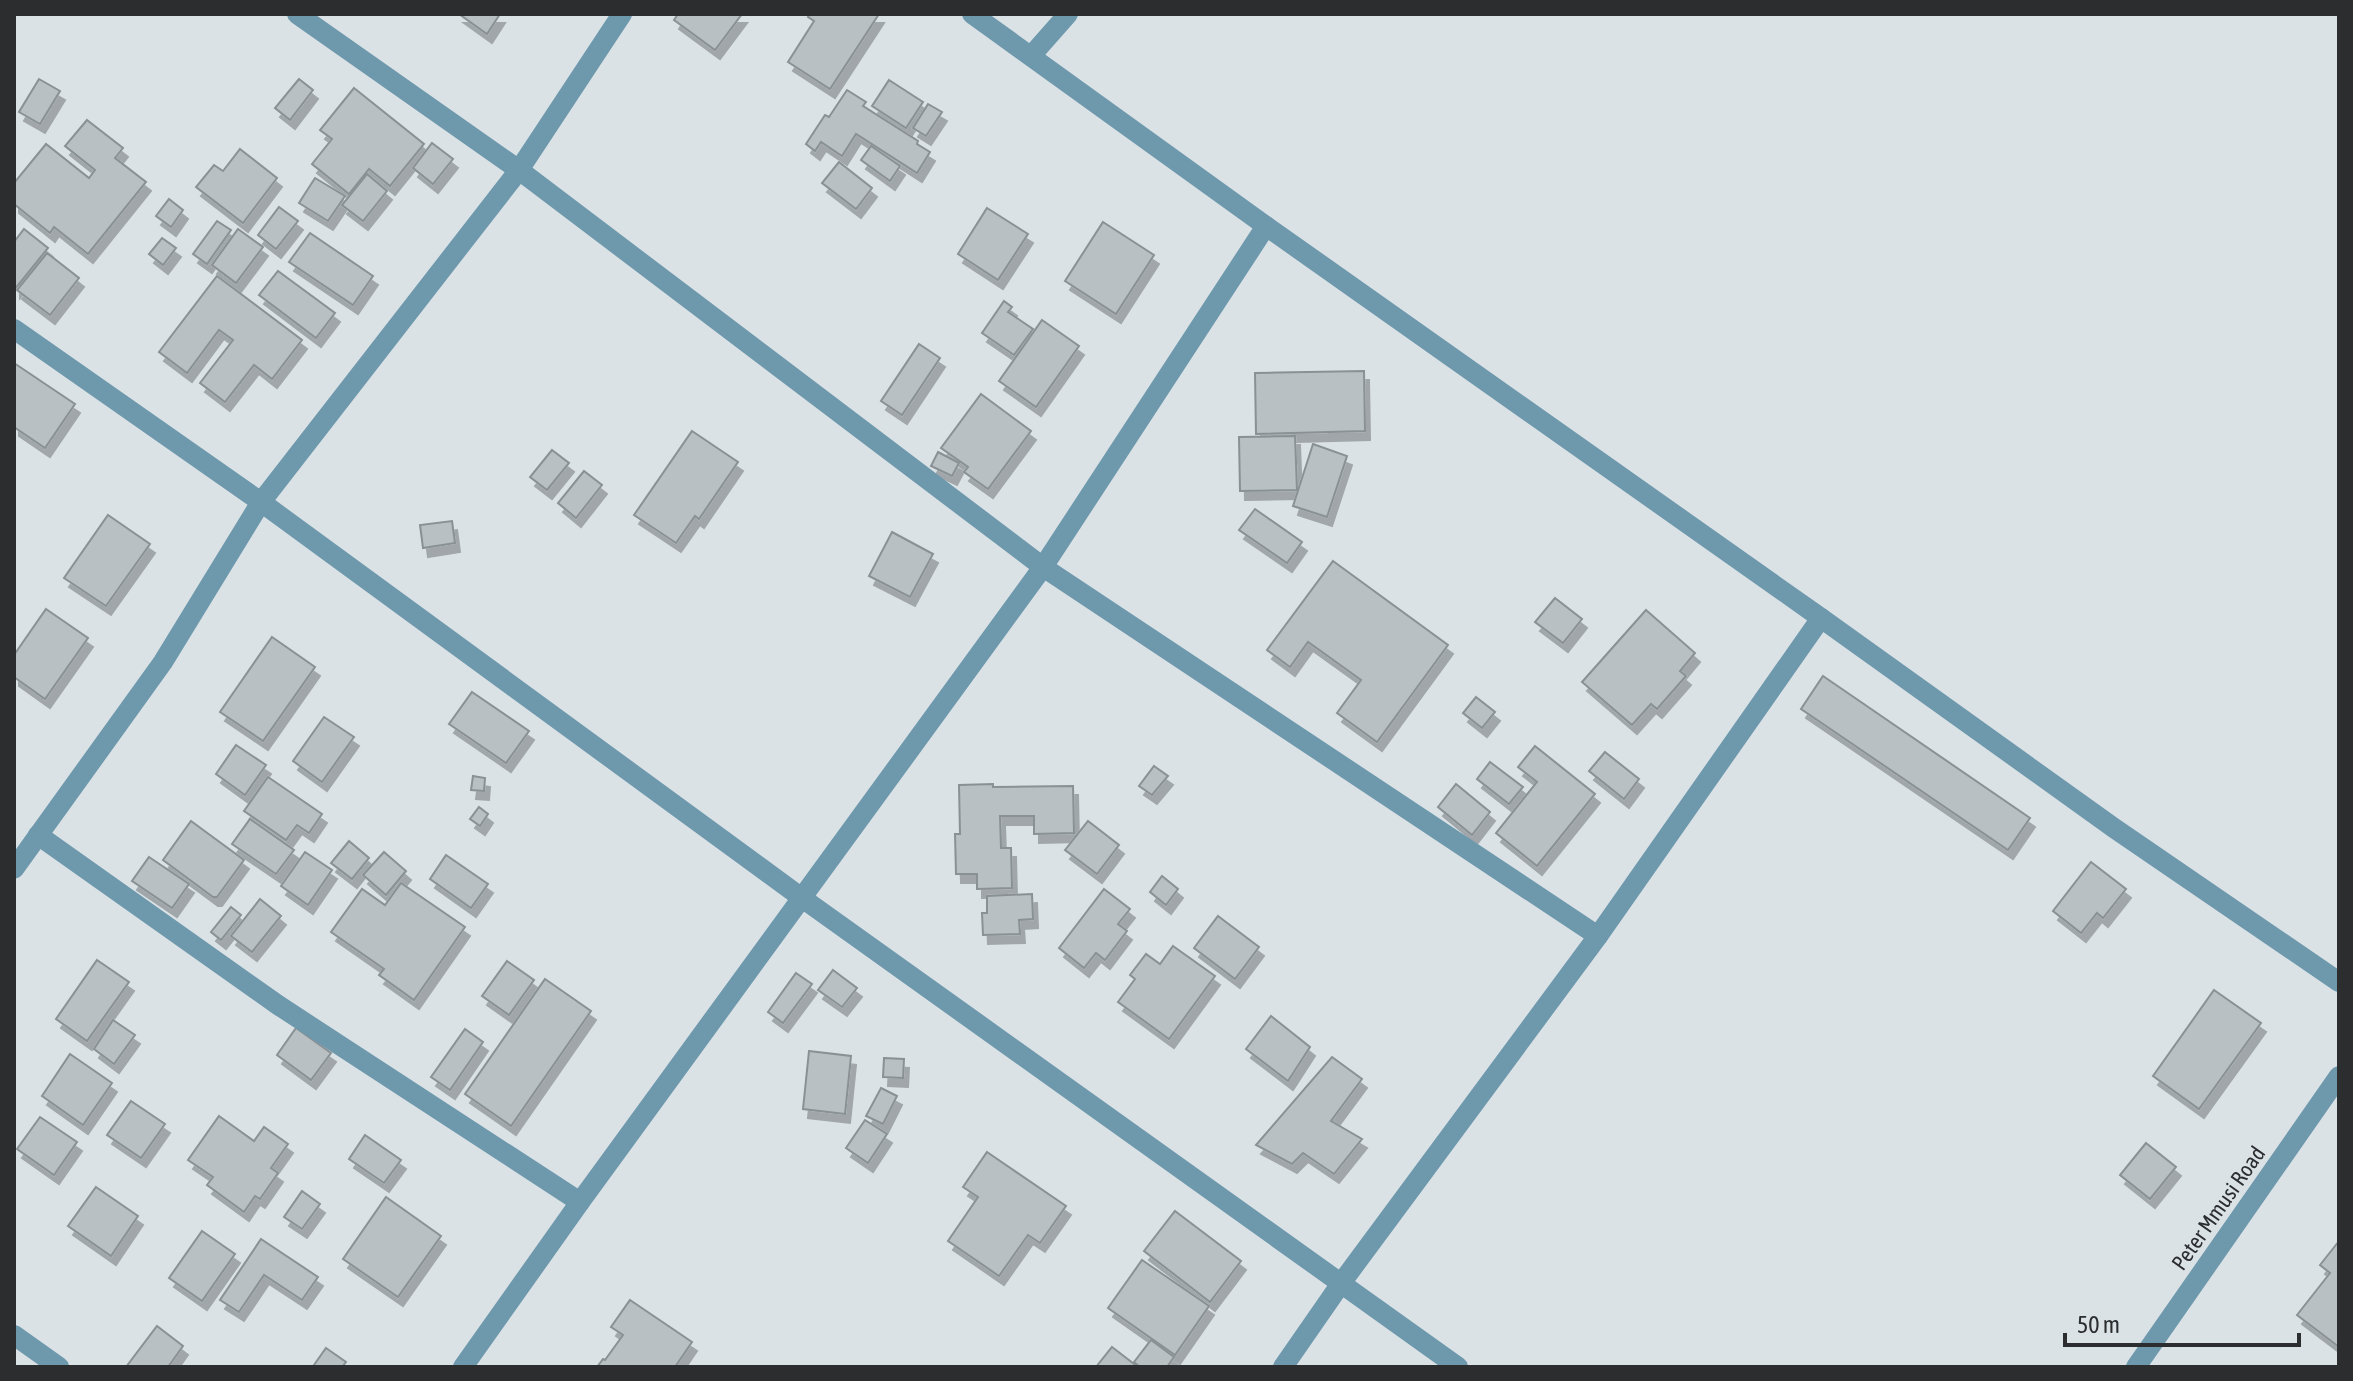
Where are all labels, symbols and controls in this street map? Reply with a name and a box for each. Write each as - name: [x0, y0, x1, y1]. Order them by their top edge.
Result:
- street label: Peter Mmusi Road: [2166, 1141, 2270, 1275]
- scale bar: [2065, 1297, 2299, 1347]
- text: 50 m: [2077, 1311, 2120, 1338]

